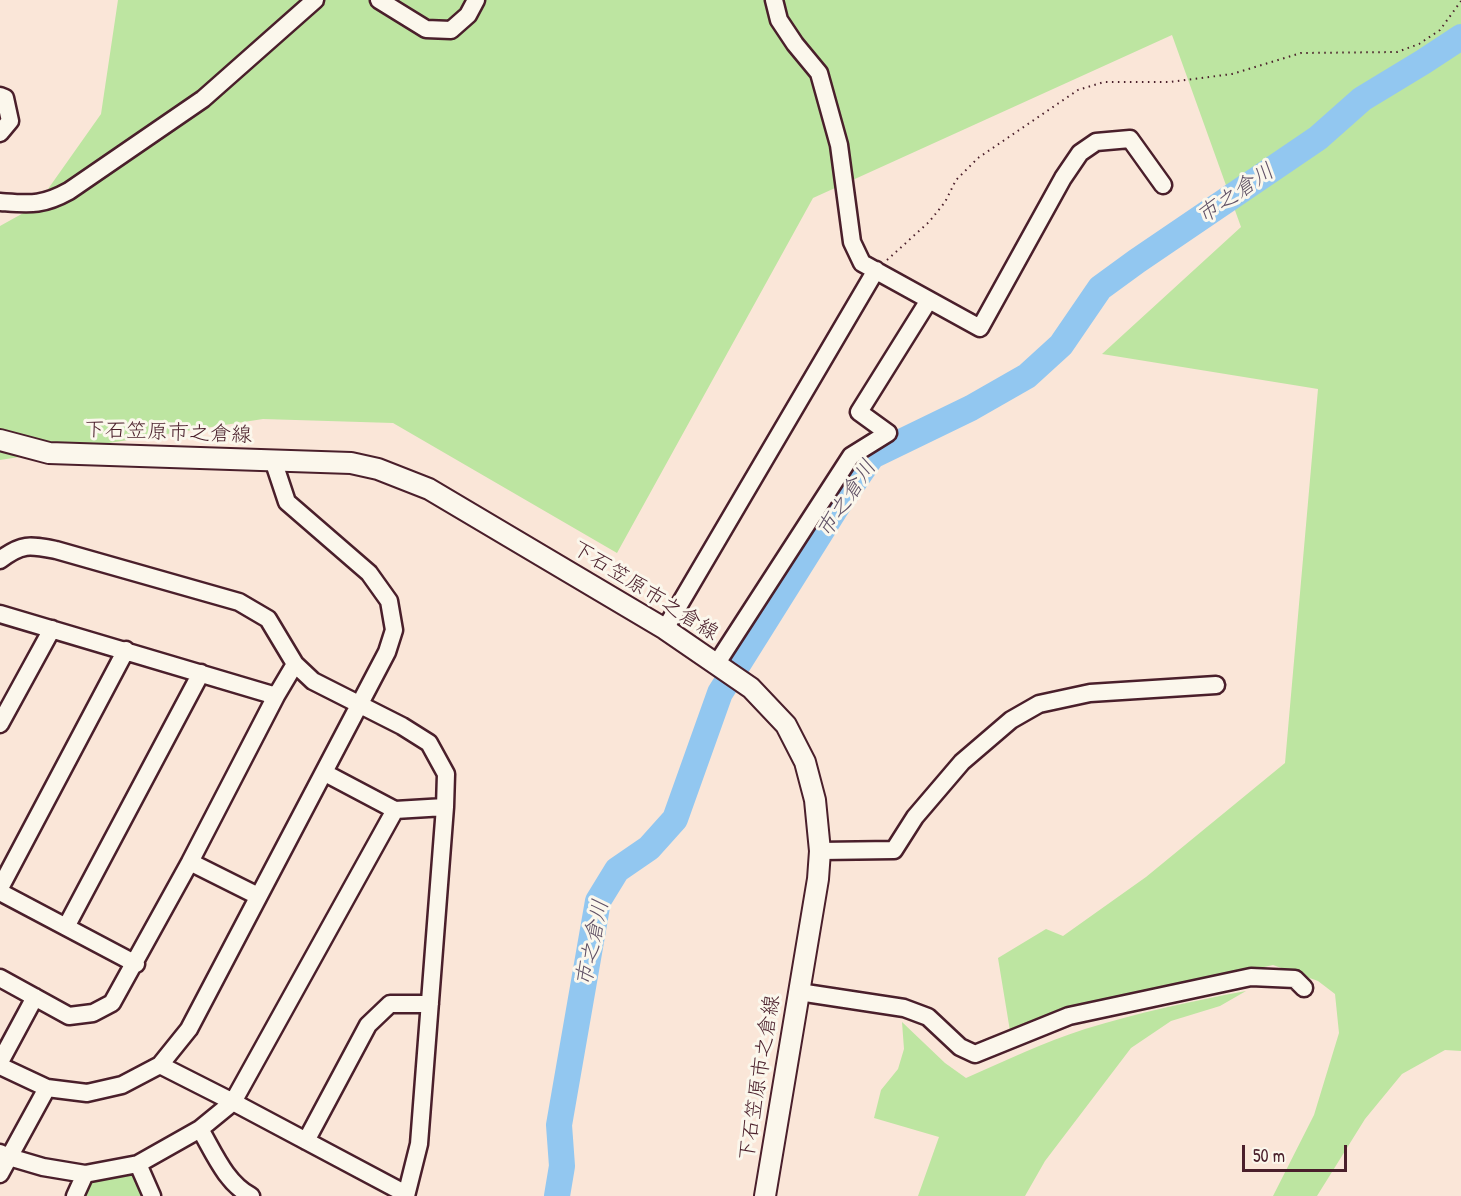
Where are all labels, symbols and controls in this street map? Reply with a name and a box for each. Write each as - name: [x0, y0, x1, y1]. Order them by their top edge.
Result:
- water label: 市之倉川: [1192, 158, 1280, 230]
- street label: 下石笠原市之倉線: [84, 417, 252, 449]
- water label: 市之倉川: [811, 455, 883, 543]
- street label: 下石笠原市之倉線: [567, 536, 723, 646]
- water label: 市之倉川: [571, 897, 615, 989]
- street label: 下石笠原市之倉線: [734, 993, 786, 1163]
- scale bar: [1245, 1133, 1350, 1171]
- text: 50 m: [1253, 1143, 1285, 1168]

